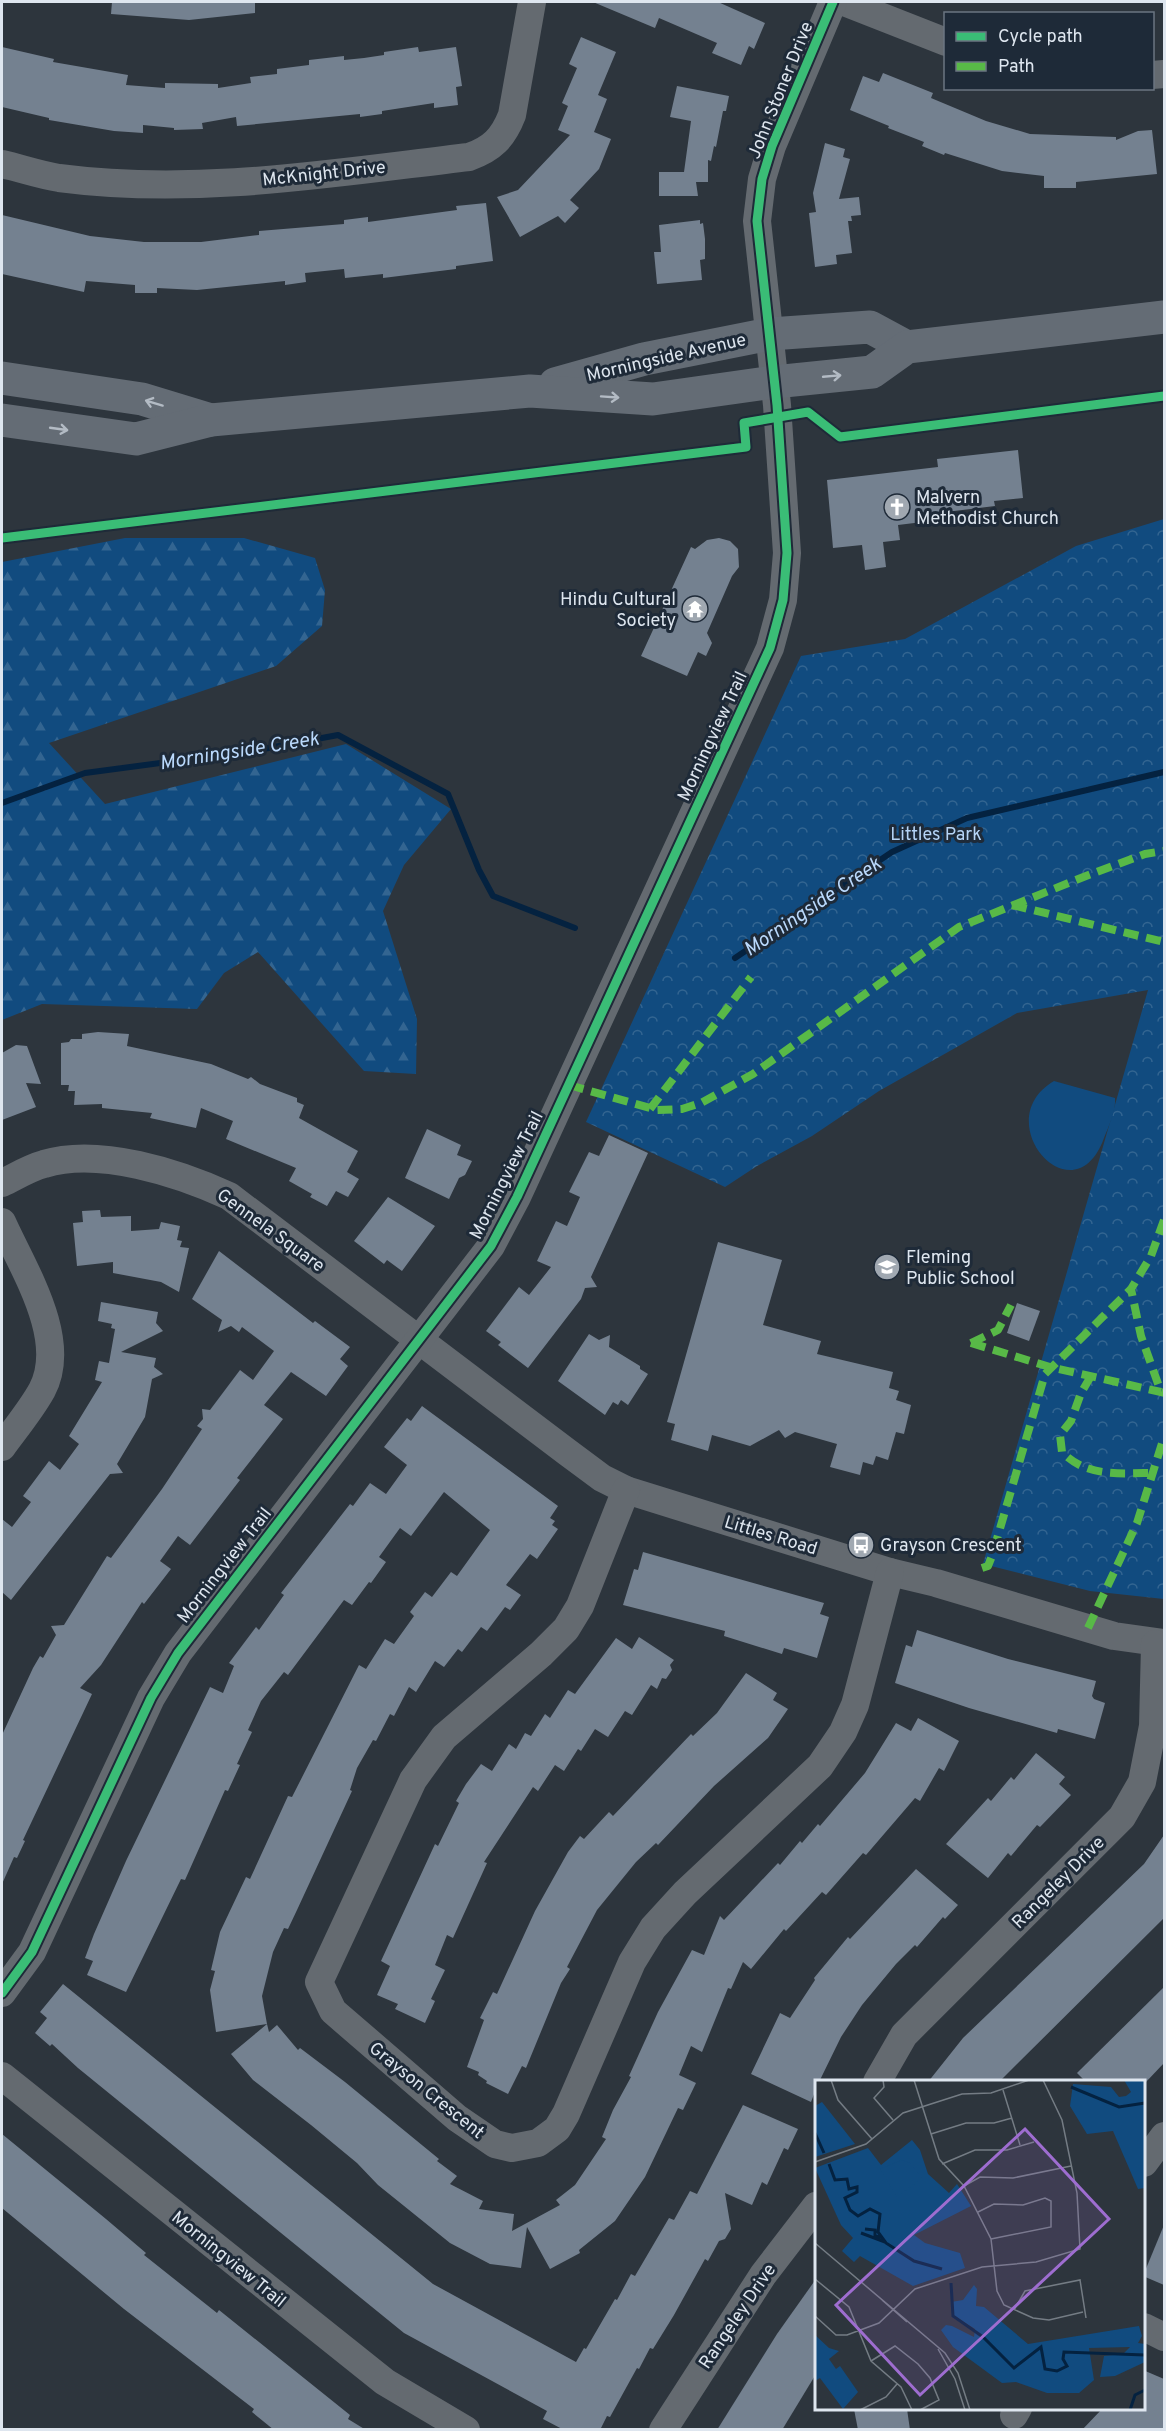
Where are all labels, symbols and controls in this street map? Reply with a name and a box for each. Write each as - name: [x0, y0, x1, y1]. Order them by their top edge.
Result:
- legend: [944, 12, 1154, 90]
- street label: John Stoner Drive: [743, 19, 819, 163]
- text: Cycle path: [998, 26, 1083, 49]
- text: Path: [998, 56, 1035, 79]
- street label: McKnight Drive: [261, 157, 387, 192]
- street label: Morningside Avenue: [584, 329, 748, 388]
- one-way arrow: [821, 370, 841, 381]
- one-way arrow: [599, 391, 619, 402]
- one-way arrow: [145, 397, 164, 408]
- one-way arrow: [49, 424, 69, 435]
- place label: Malvern Methodist Church: [916, 487, 1059, 531]
- church icon: Malvern Methodist Church: [882, 492, 912, 522]
- place label: Hindu Cultural Society: [560, 589, 676, 633]
- temple icon: Hindu Cultural Society: [680, 594, 710, 624]
- street label: Morningview Trail: [673, 668, 754, 805]
- water label: Morningside Creek: [158, 726, 322, 777]
- park label: Littles Park: [890, 824, 982, 847]
- water label: Morningside Creek: [739, 851, 888, 963]
- street label: Morningview Trail: [465, 1108, 550, 1244]
- street label: Gennela Square: [212, 1184, 329, 1278]
- place label: Fleming Public School: [906, 1247, 1015, 1291]
- school or university icon: Fleming Public School: [872, 1252, 902, 1282]
- street label: Morningview Trail: [173, 1503, 278, 1628]
- street label: Littles Road: [721, 1511, 820, 1561]
- bus stop icon: Grayson Crescent: [846, 1530, 876, 1560]
- place label: Grayson Crescent: [880, 1535, 1022, 1558]
- street label: Rangeley Drive: [1008, 1832, 1110, 1934]
- street label: Grayson Crescent: [364, 2038, 488, 2145]
- inset map: [815, 2080, 1145, 2410]
- street label: Morningview Trail: [166, 2207, 290, 2313]
- street label: Rangeley Drive: [695, 2260, 782, 2374]

